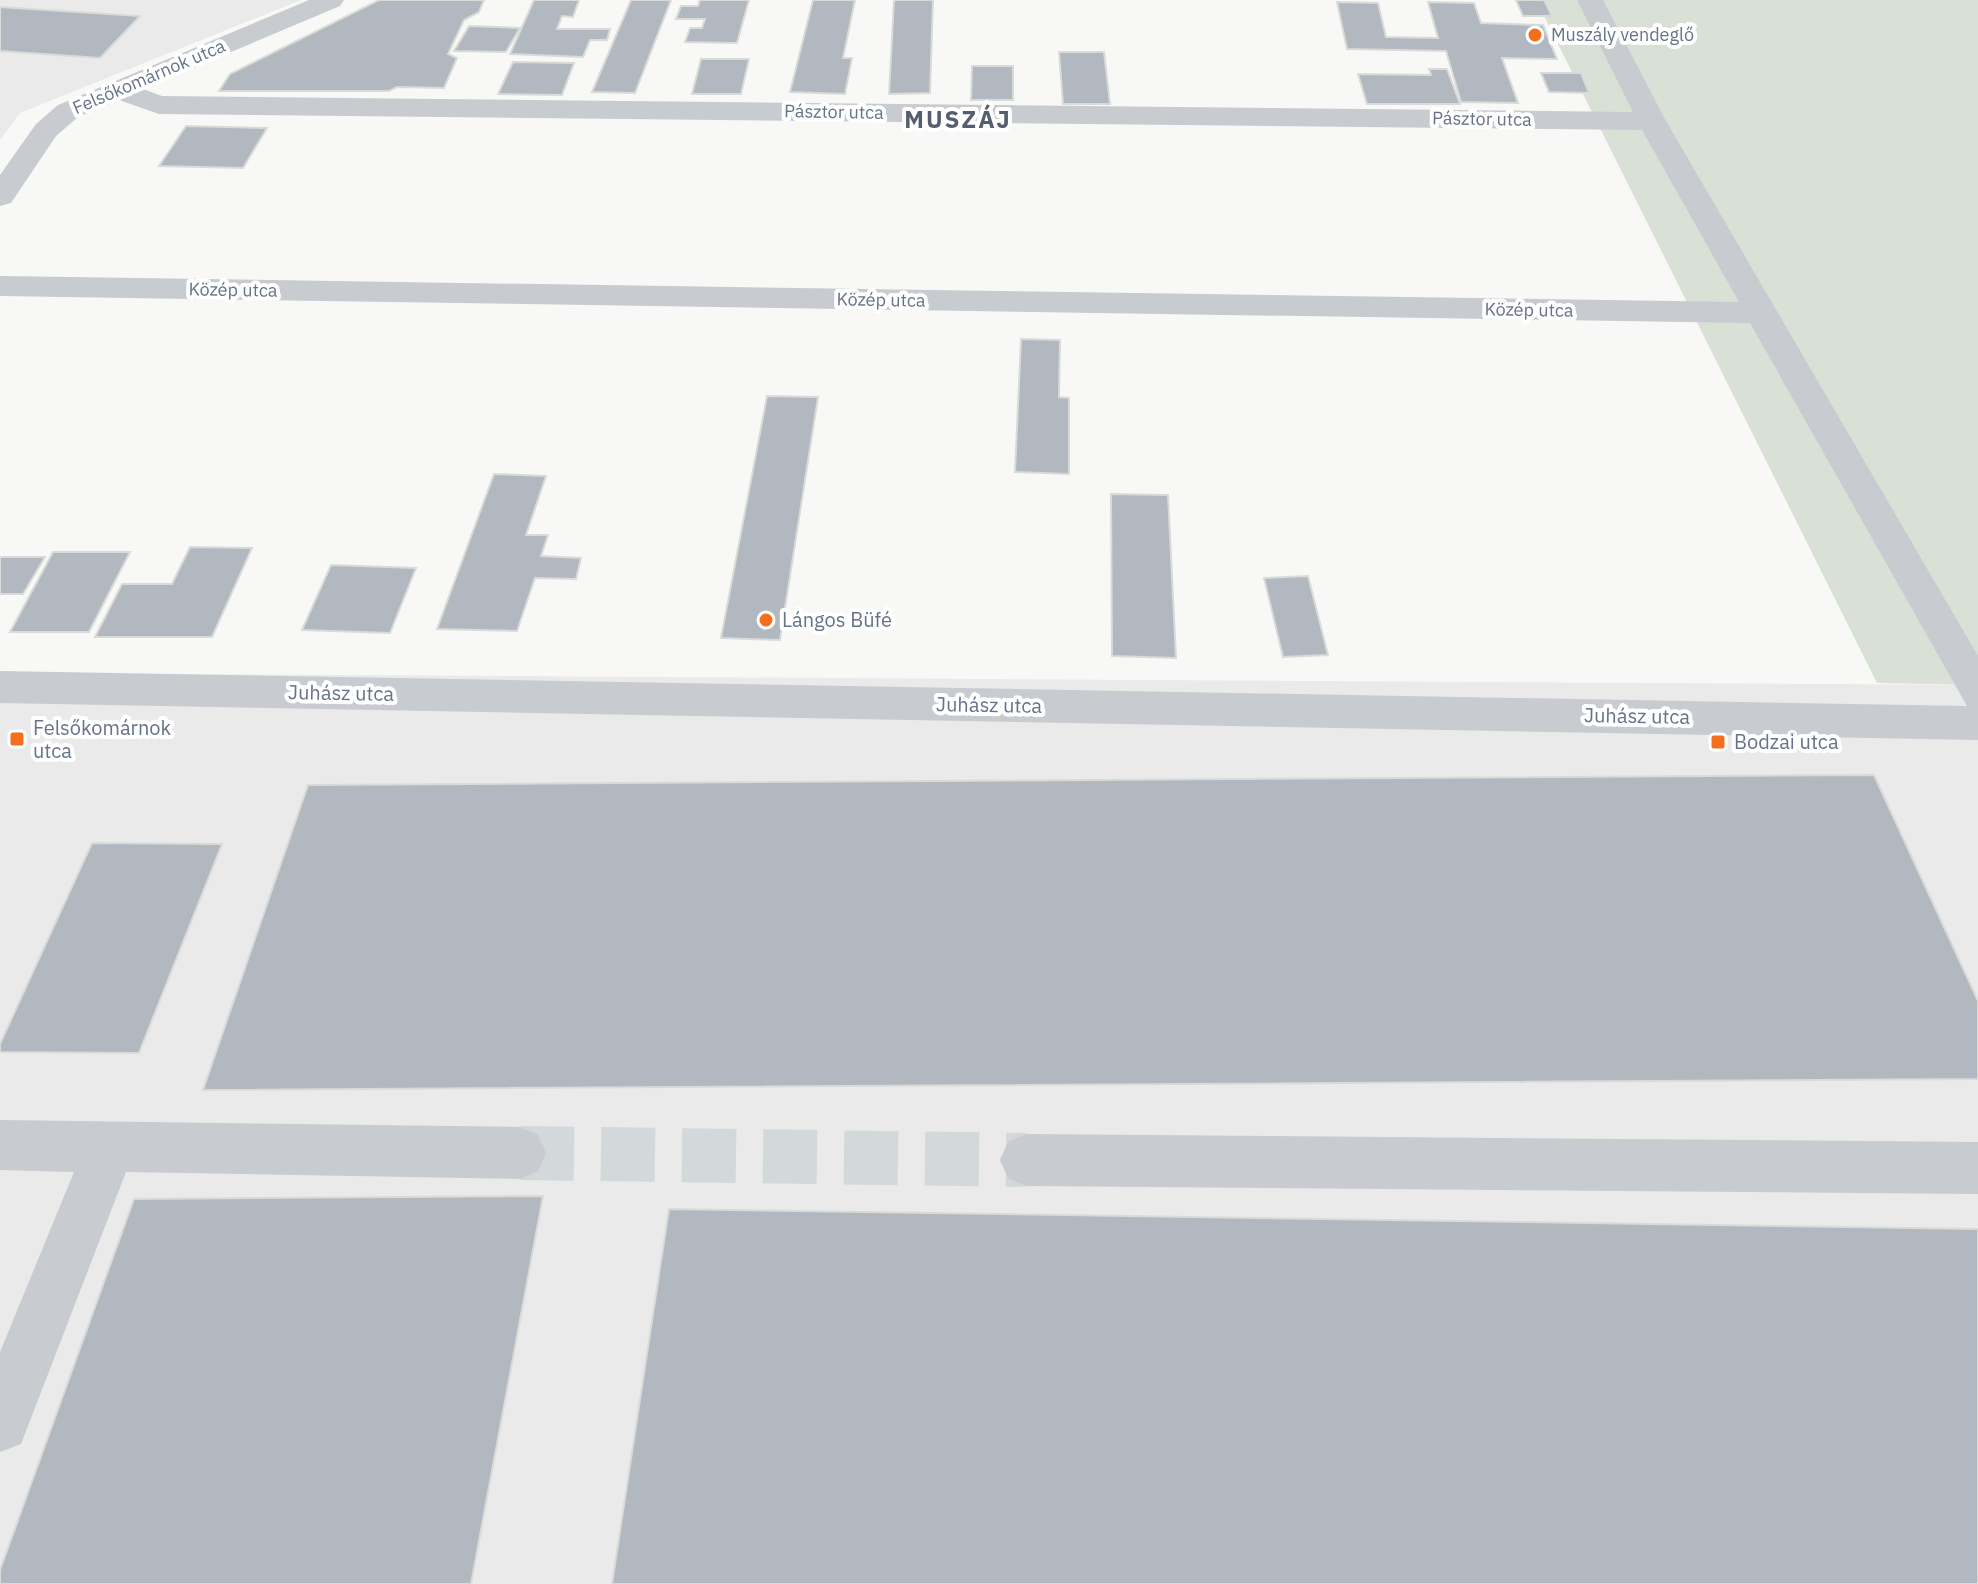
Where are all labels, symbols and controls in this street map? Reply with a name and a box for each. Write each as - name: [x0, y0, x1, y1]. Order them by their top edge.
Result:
- place label: Muszály vendeglő: [1551, 23, 1694, 46]
- marker: Muszály vendeglő: [1526, 26, 1544, 44]
- street label: Felsőkomárnok utca: [69, 34, 229, 119]
- street label: Pásztor utca: [784, 99, 884, 124]
- district label: MUSZÁJ: [904, 103, 1012, 135]
- street label: Pásztor utca: [1432, 106, 1532, 131]
- street label: Közép utca: [188, 277, 278, 302]
- street label: Közép utca: [836, 287, 926, 312]
- street label: Közép utca: [1484, 297, 1574, 322]
- place label: Lángos Büfé: [782, 606, 892, 633]
- marker: Lángos Büfé: [757, 611, 775, 629]
- street label: Juhász utca: [288, 678, 395, 707]
- street label: Juhász utca: [936, 690, 1043, 719]
- street label: Juhász utca: [1584, 701, 1691, 730]
- place label: Felsőkomárnok utca: [33, 714, 171, 764]
- place label: Bodzai utca: [1734, 728, 1839, 755]
- marker: Felsőkomárnok utca: [8, 730, 26, 748]
- marker: Bodzai utca: [1709, 733, 1727, 751]

